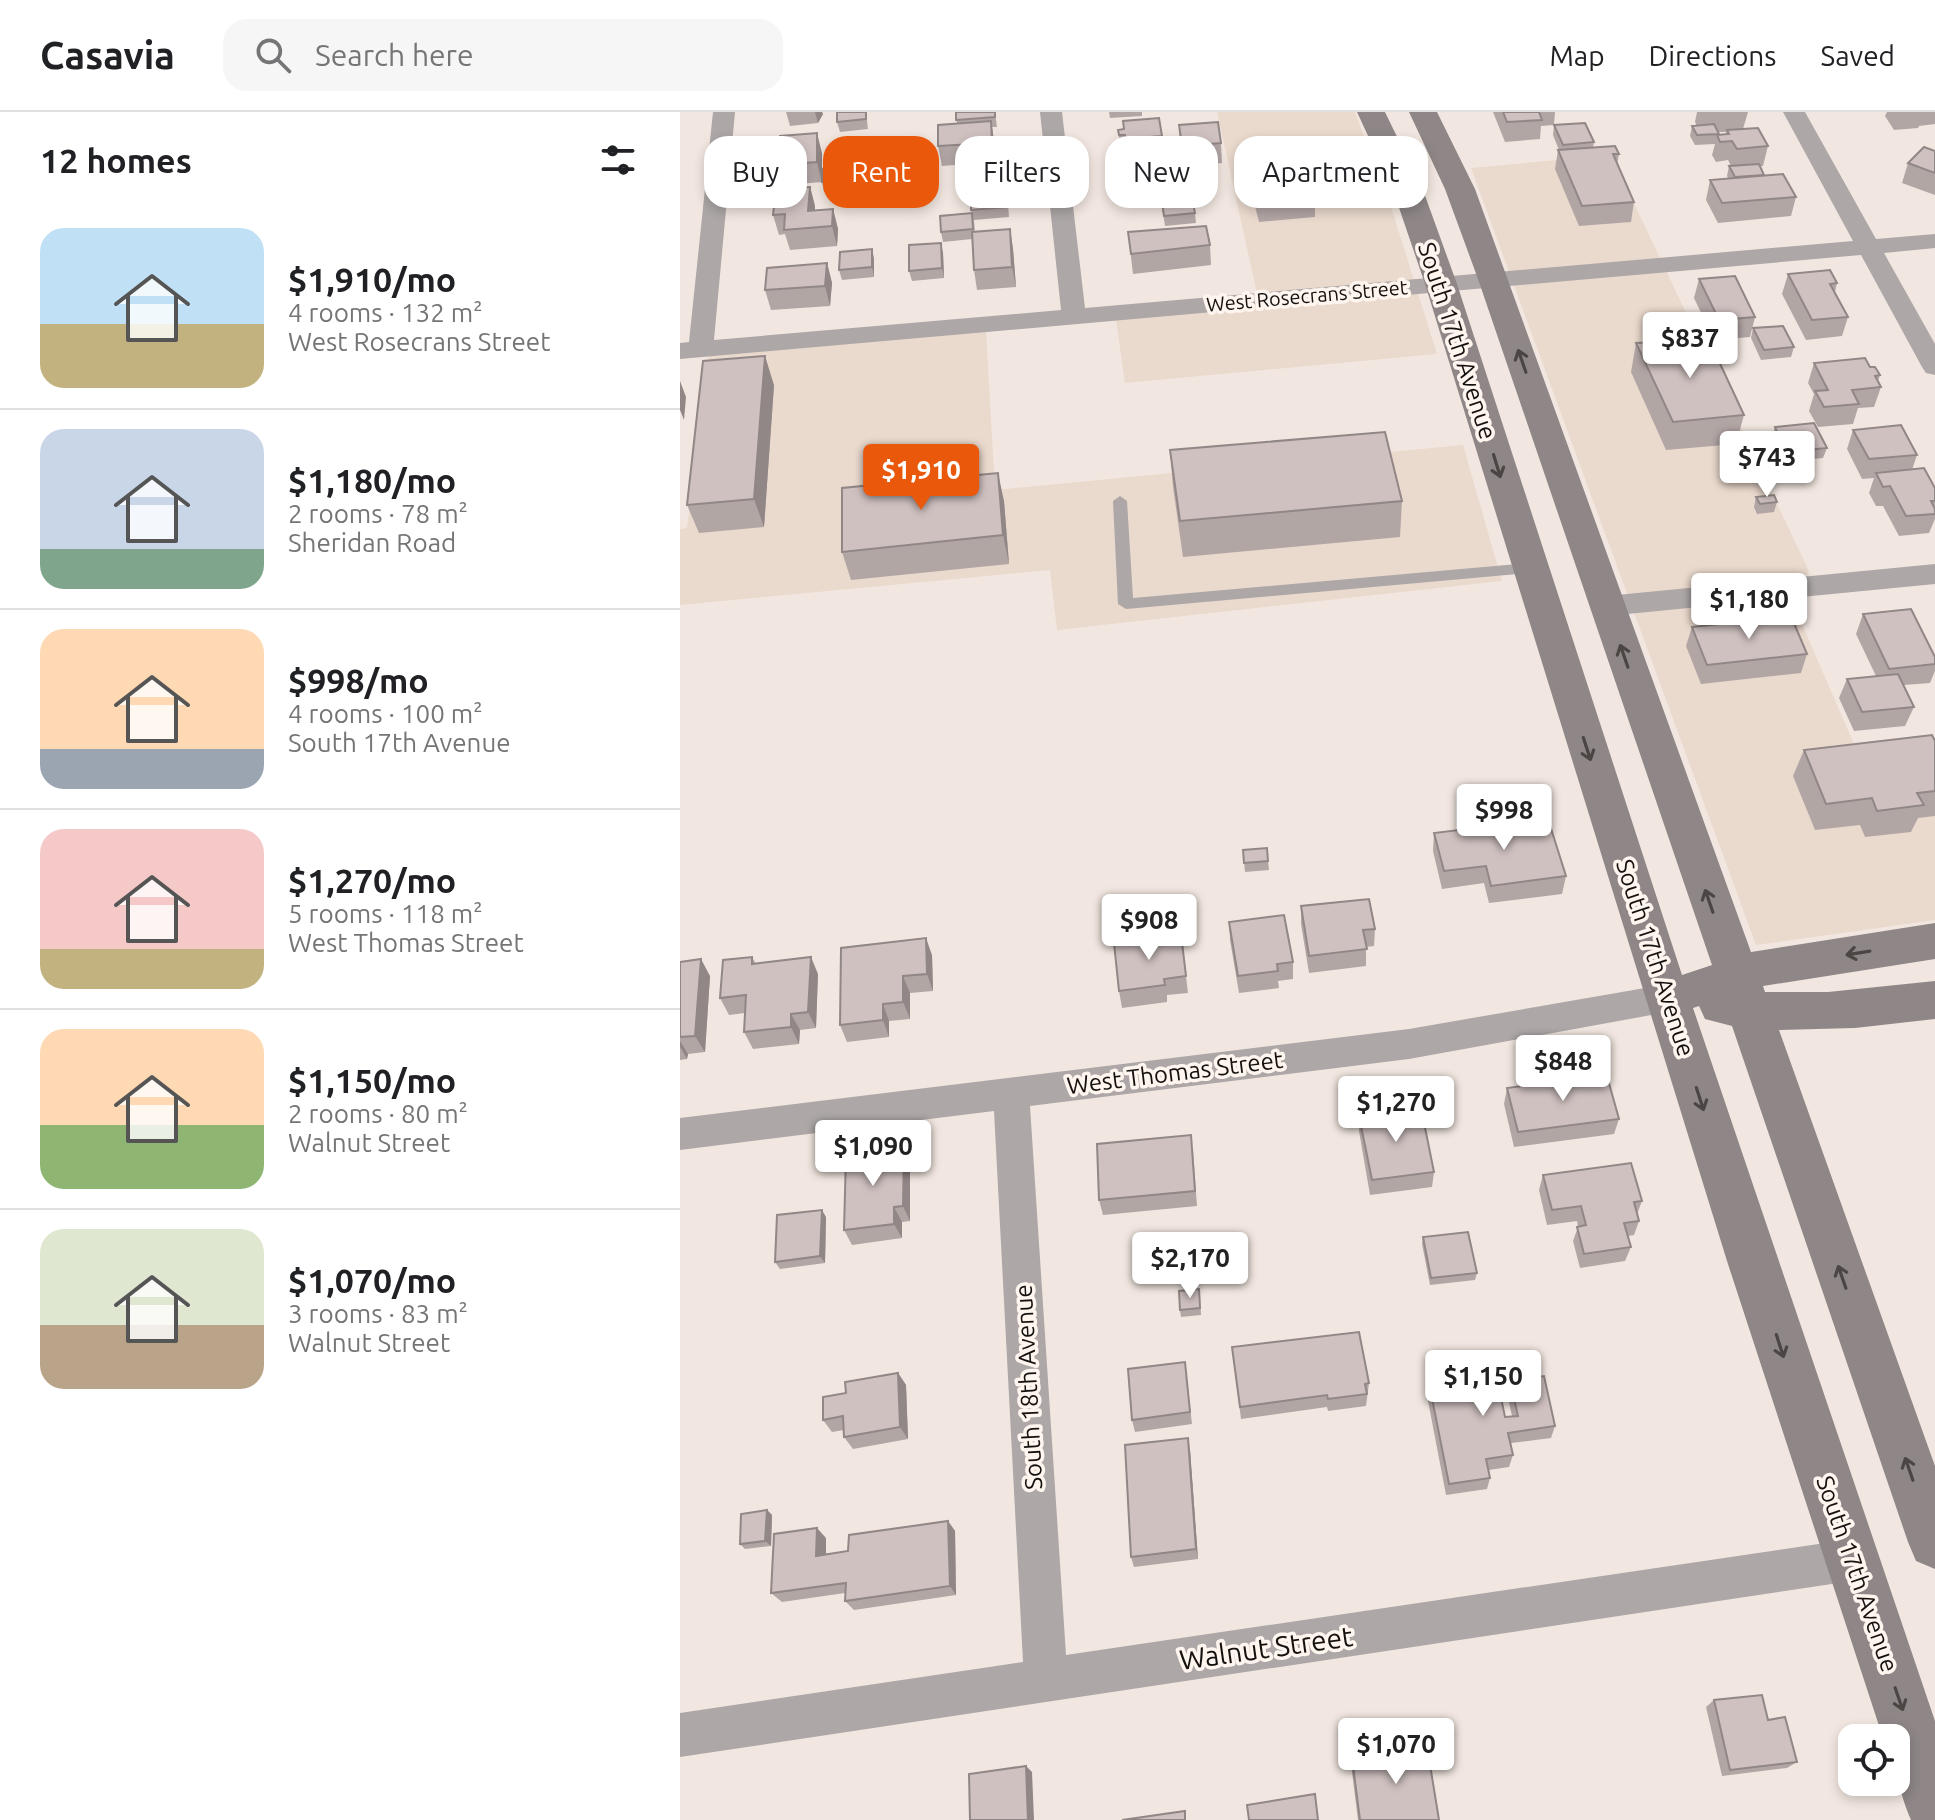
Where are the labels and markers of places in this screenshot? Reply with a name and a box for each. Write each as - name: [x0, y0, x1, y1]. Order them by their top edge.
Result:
- pin: $837: [1643, 312, 1737, 380]
- pin: $743: [1720, 431, 1814, 499]
- pin: $1,910: [856, 444, 986, 512]
- pin: $1,180: [1684, 573, 1814, 641]
- pin: $998: [1457, 784, 1551, 852]
- pin: $908: [1102, 894, 1196, 962]
- pin: $848: [1516, 1035, 1610, 1103]
- pin: $1,270: [1331, 1076, 1461, 1144]
- pin: $1,090: [808, 1120, 938, 1188]
- pin: $2,170: [1125, 1232, 1255, 1300]
- pin: $1,150: [1418, 1350, 1548, 1418]
- pin: $1,070: [1331, 1718, 1461, 1786]

